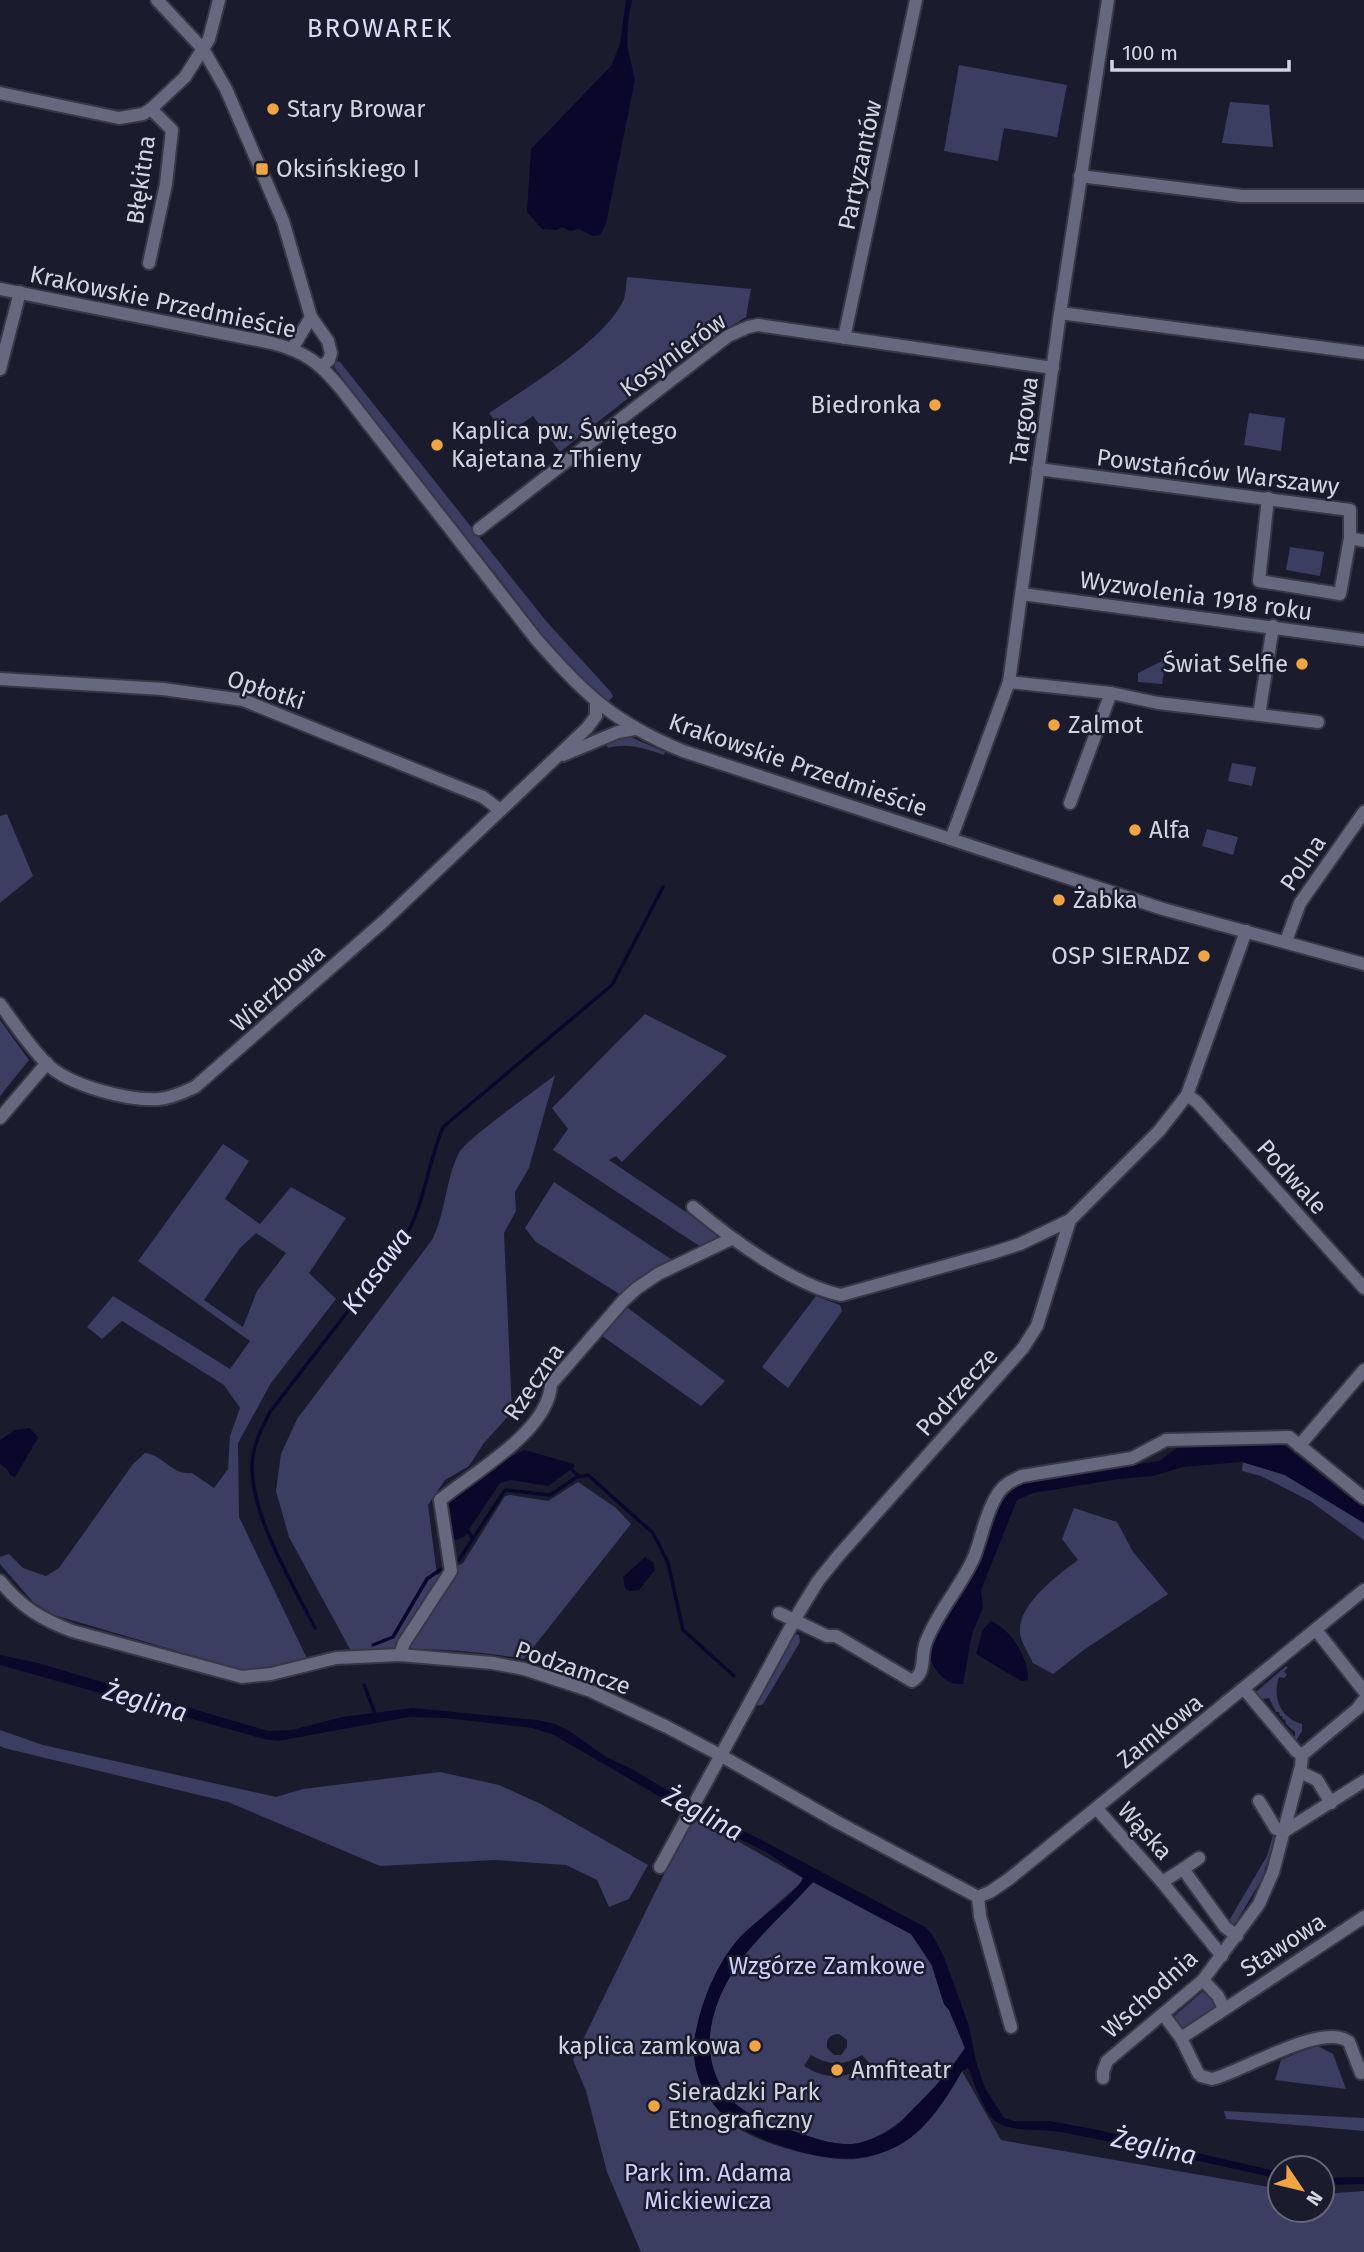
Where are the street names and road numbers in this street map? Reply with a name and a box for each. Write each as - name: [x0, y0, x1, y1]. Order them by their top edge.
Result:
- street label: Partyzantów: [833, 97, 887, 233]
- street label: Błękitna: [121, 134, 161, 226]
- street label: Krakowskie Przedmieście: [27, 260, 299, 344]
- street label: Kosynierów: [615, 307, 731, 403]
- street label: Targowa: [1004, 375, 1044, 467]
- street label: Powstańców Warszawy: [1095, 443, 1341, 501]
- street label: Wyzwolenia 1918 roku: [1078, 566, 1314, 626]
- street label: Opłotki: [224, 664, 308, 716]
- street label: Krakowskie Przedmieście: [665, 708, 931, 822]
- street label: Polna: [1274, 830, 1332, 896]
- street label: Wierzbowa: [225, 938, 331, 1038]
- street label: Podwale: [1251, 1134, 1333, 1220]
- street label: Rzeczna: [498, 1338, 570, 1426]
- street label: Podrzecze: [910, 1342, 1004, 1442]
- street label: Podzamcze: [512, 1635, 634, 1701]
- street label: Zamkowa: [1112, 1688, 1208, 1774]
- street label: Wąska: [1112, 1796, 1178, 1866]
- street label: Stawowa: [1235, 1907, 1331, 1983]
- street label: Wschodnia: [1097, 1944, 1203, 2044]

